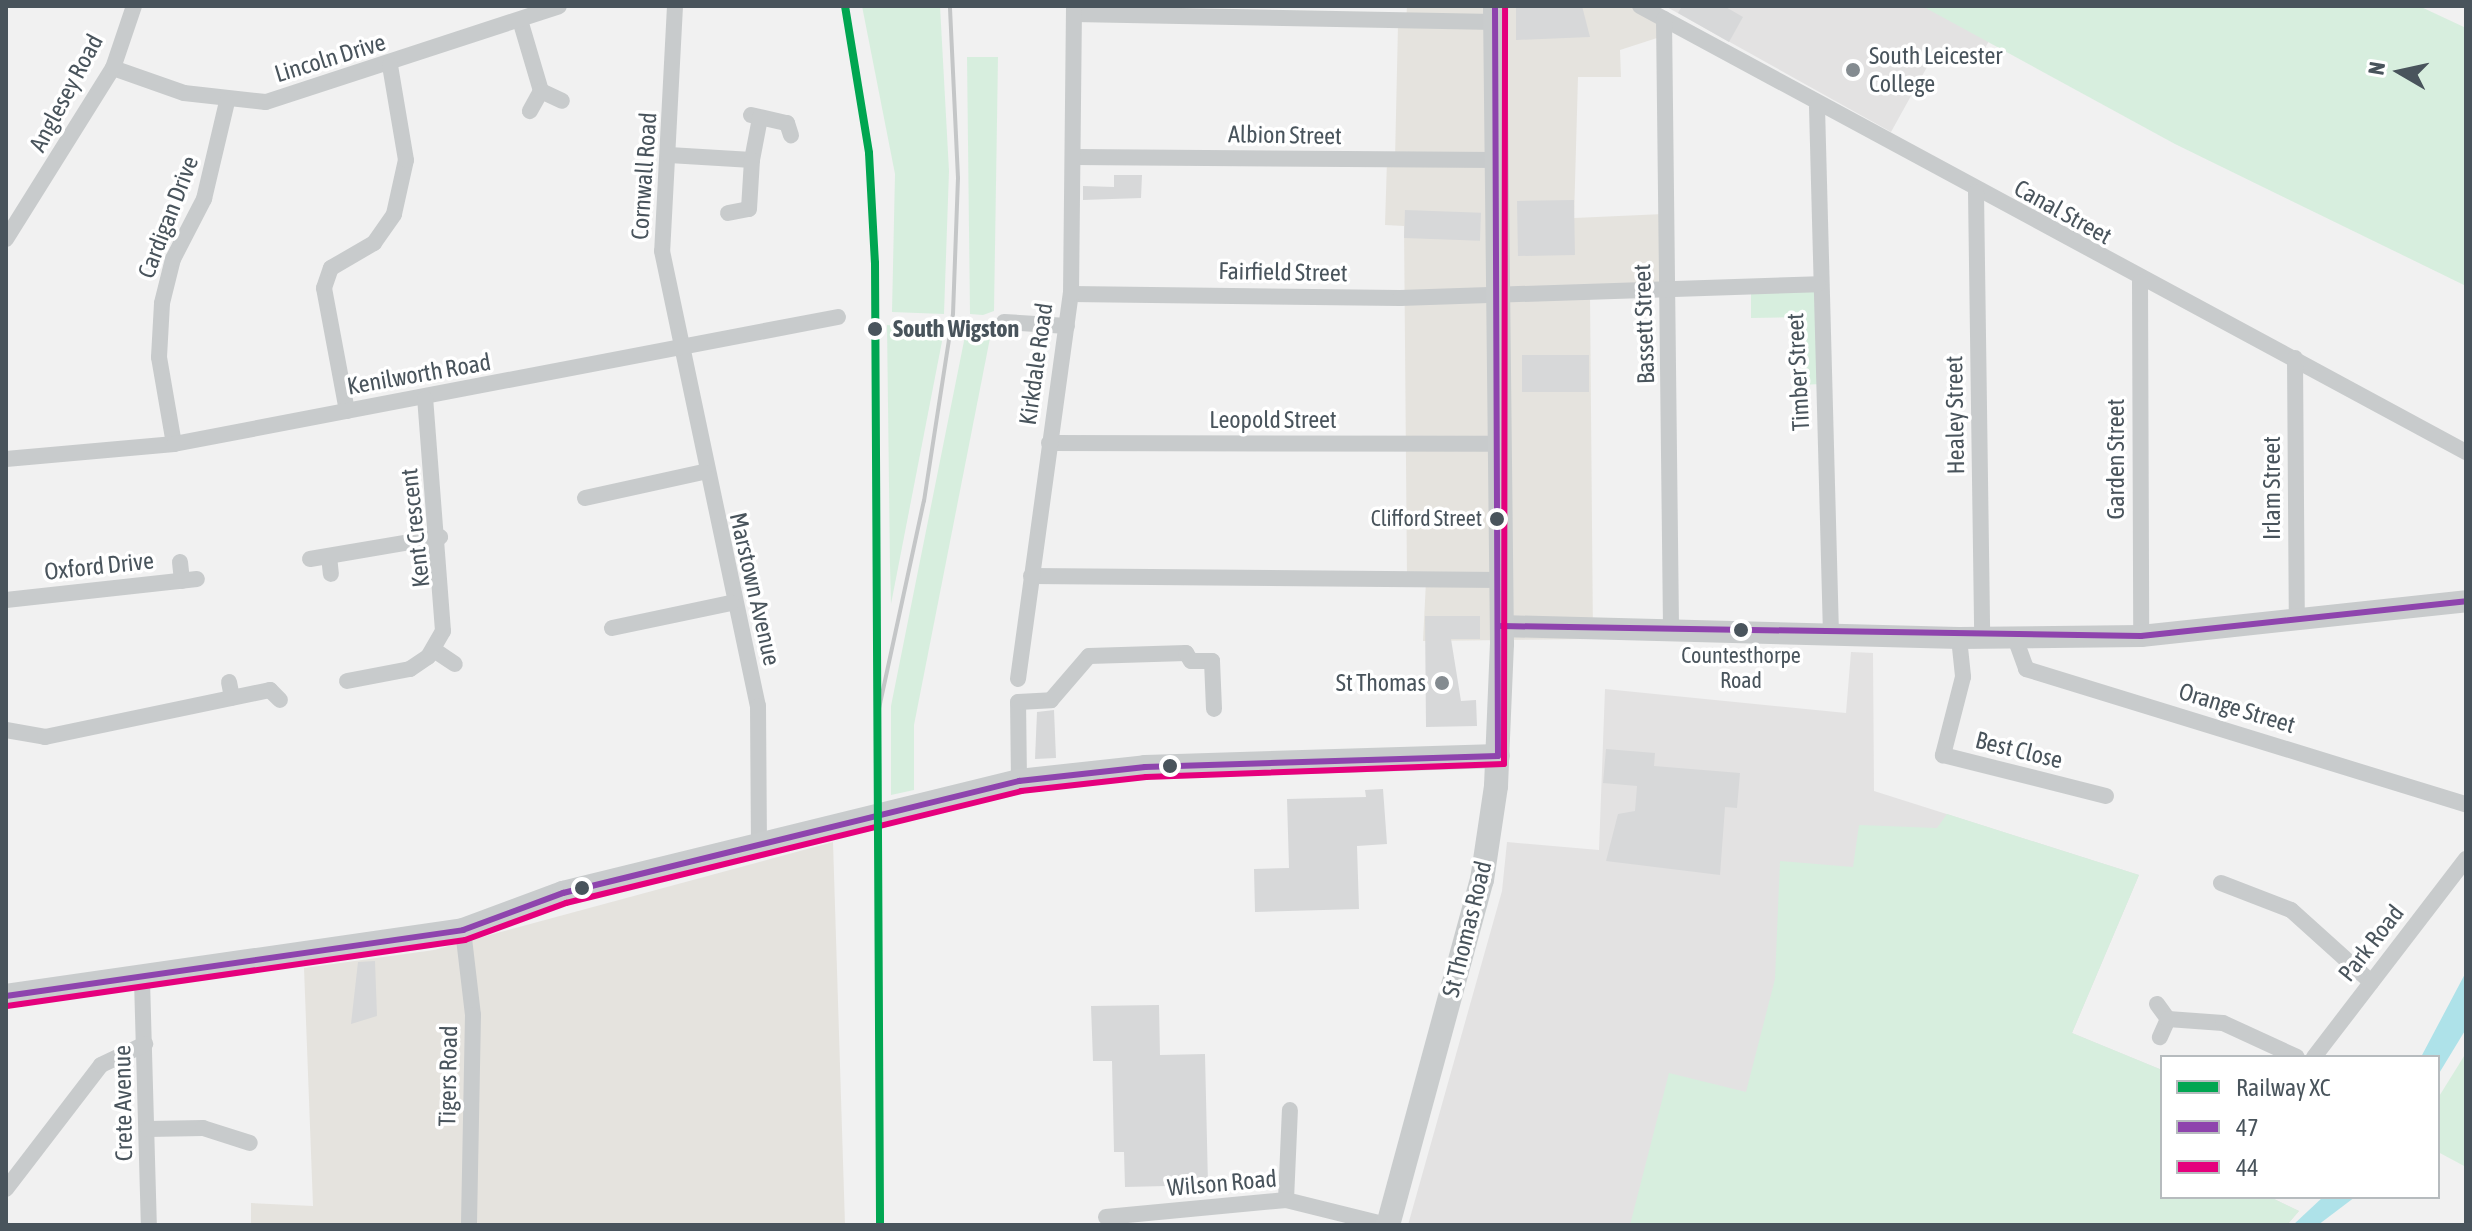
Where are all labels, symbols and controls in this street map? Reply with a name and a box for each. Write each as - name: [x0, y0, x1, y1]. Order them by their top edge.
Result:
- street label: Lincoln Drive: [271, 27, 389, 89]
- street label: Anglesey Road: [23, 29, 109, 157]
- north arrow: [2360, 32, 2440, 112]
- place label: South Leicester College: [1869, 42, 2002, 98]
- text: N: [2362, 60, 2390, 77]
- marker: South Leicester College: [1844, 61, 1862, 79]
- street label: Cornwall Road: [625, 111, 663, 241]
- street label: Albion Street: [1228, 120, 1342, 150]
- street label: Cardigan Drive: [132, 152, 204, 282]
- street label: Canal Street: [2009, 173, 2117, 251]
- street label: Fairfield Street: [1218, 256, 1348, 288]
- street label: Bassett Street: [1628, 263, 1660, 385]
- street label: Kirkdale Road: [1013, 301, 1059, 427]
- street label: Timber Street: [1781, 312, 1815, 432]
- place label: South Wigston: [893, 315, 1019, 343]
- marker: South Wigston: [864, 318, 886, 340]
- street label: Kenilworth Road: [345, 347, 493, 401]
- street label: Healey Street: [1940, 355, 1970, 475]
- street label: Garden Street: [2102, 399, 2130, 519]
- street label: Leopold Street: [1209, 406, 1337, 434]
- street label: Irlam Street: [2258, 436, 2286, 540]
- street label: Kent Crescent: [394, 467, 436, 589]
- place label: Clifford Street: [1371, 506, 1482, 532]
- street label: Marstown Avenue: [723, 510, 787, 668]
- marker: Clifford Street: [1489, 511, 1505, 527]
- street label: Oxford Drive: [43, 546, 155, 586]
- marker: Countesthorpe Road: [1733, 622, 1749, 638]
- place label: Countesthorpe Road: [1681, 642, 1801, 694]
- place label: St Thomas: [1336, 669, 1426, 697]
- marker: St Thomas: [1433, 674, 1451, 692]
- street label: Orange Street: [2175, 677, 2299, 739]
- street label: Best Close: [1973, 725, 2065, 775]
- unlabelled marker: [1162, 758, 1178, 774]
- street label: St Thomas Road: [1436, 858, 1498, 1000]
- unlabelled marker: [574, 880, 590, 896]
- street label: Park Road: [2332, 899, 2410, 987]
- street label: Tigers Road: [433, 1025, 463, 1127]
- street label: Crete Avenue: [108, 1045, 138, 1161]
- legend: [2160, 1055, 2440, 1199]
- text: Railway XC: [2236, 1074, 2330, 1101]
- text: 47: [2236, 1114, 2259, 1141]
- text: 44: [2236, 1154, 2259, 1181]
- street label: Wilson Road: [1166, 1164, 1278, 1202]

